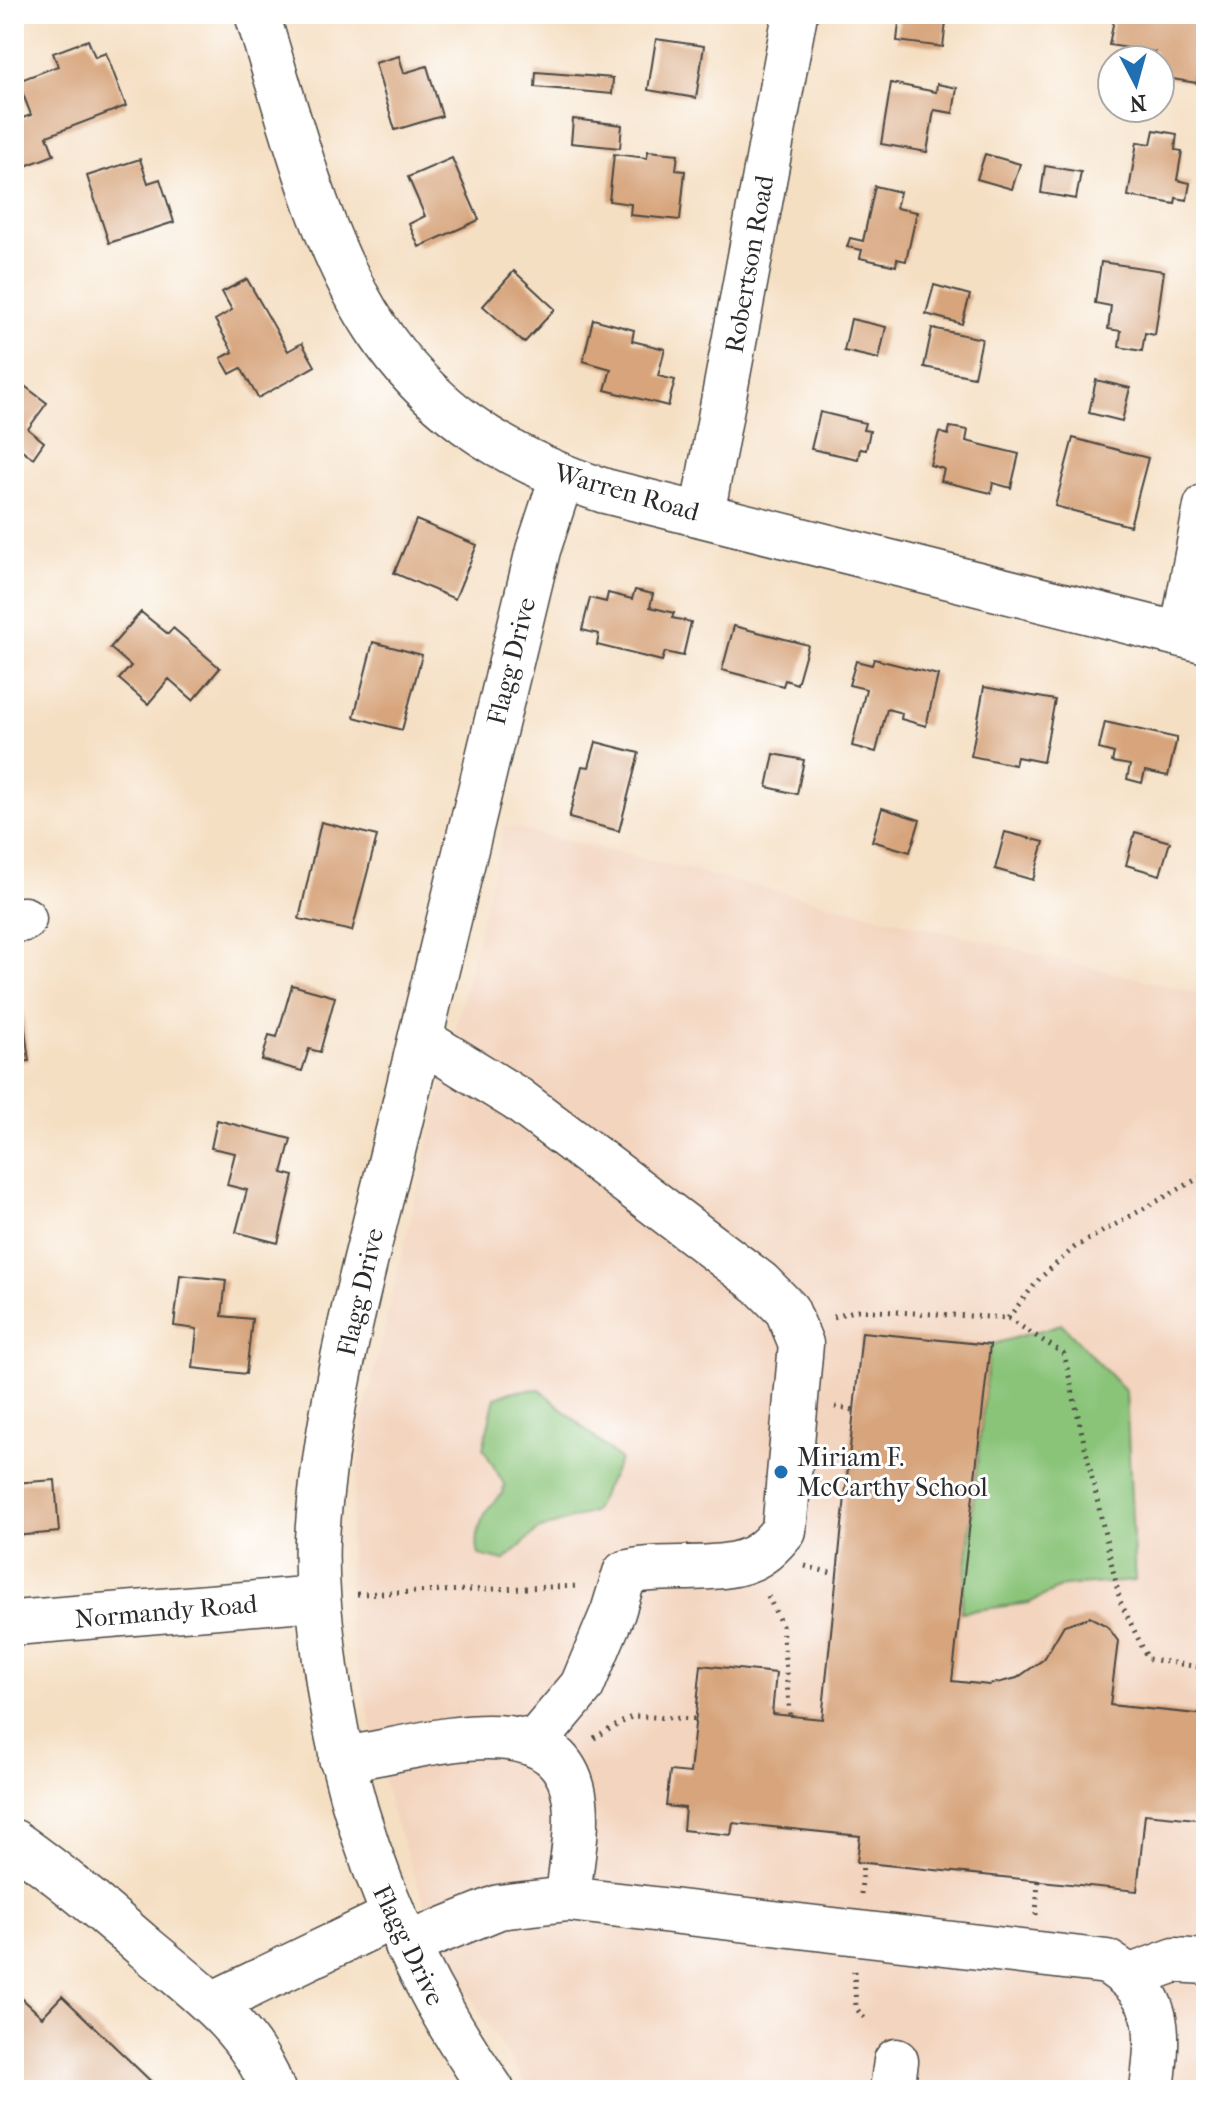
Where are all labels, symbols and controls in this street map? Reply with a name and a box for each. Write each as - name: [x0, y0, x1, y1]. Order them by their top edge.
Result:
- north arrow: [1096, 44, 1176, 124]
- text: N: [1128, 89, 1148, 117]
- street label: Robertson Road: [719, 172, 781, 355]
- street label: Warren Road: [550, 457, 704, 528]
- street label: Flagg Drive: [481, 594, 542, 728]
- street label: Flagg Drive: [331, 1225, 390, 1359]
- place label: Miriam F. McCarthy School: [797, 1442, 988, 1503]
- marker: Miriam F. McCarthy School: [772, 1463, 790, 1481]
- street label: Normandy Road: [74, 1588, 259, 1635]
- street label: Flagg Drive: [366, 1880, 451, 2011]

